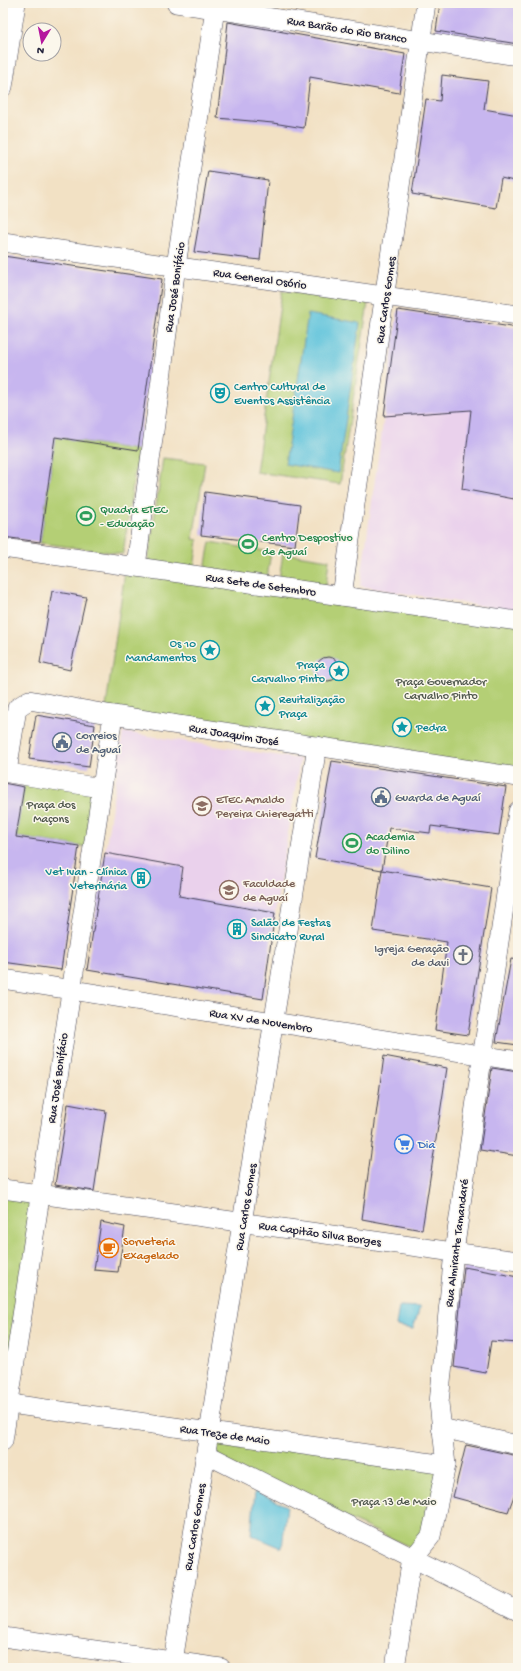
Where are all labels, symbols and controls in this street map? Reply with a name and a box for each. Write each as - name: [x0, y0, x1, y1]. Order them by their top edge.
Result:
- street label: Rua Barão do Rio Branco: [286, 15, 408, 47]
- north arrow: [22, 22, 62, 62]
- text: N: [36, 43, 45, 56]
- street label: Rua José Bonifácio: [163, 241, 189, 333]
- street label: Rua Carlos Gomes: [374, 255, 400, 345]
- street label: Rua General Osório: [212, 266, 307, 293]
- place label: Centro Cultural de Eventos Assistência: [234, 381, 330, 409]
- theatre icon: Centro Cultural de Eventos Assistência: [209, 382, 231, 404]
- place label: Quadra ETEC - Educação: [100, 504, 169, 532]
- sports icon: Quadra ETEC - Educação: [75, 505, 97, 527]
- place label: Centro Despostivo de Aguaí: [262, 532, 353, 560]
- sports icon: Centro Despostivo de Aguaí: [237, 533, 259, 555]
- street label: Rua Sete de Setembro: [205, 571, 317, 601]
- place label: Os 10 Mandamentos: [126, 638, 197, 666]
- place icon: Os 10 Mandamentos: [199, 639, 221, 661]
- place label: Praça Carvalho Pinto: [251, 659, 325, 687]
- place icon: Praça Carvalho Pinto: [328, 660, 350, 682]
- park label: Praça Governador Carvalho Pinto: [395, 676, 488, 704]
- place label: Revitalização Praça: [278, 694, 345, 722]
- place icon: Revitalização Praça: [254, 695, 276, 717]
- place icon: Pedra: [391, 716, 413, 738]
- street label: Rua Joaquim José: [188, 722, 280, 750]
- place label: Pedra: [415, 722, 447, 736]
- place label: Correios de Aguaí: [76, 730, 121, 758]
- public building icon: Correios de Aguaí: [51, 731, 73, 753]
- public building icon: Guarda de Aguaí: [370, 786, 392, 808]
- place label: Guarda de Aguaí: [395, 792, 481, 806]
- place label: ETEC Arnaldo Pereira Chieregatti: [215, 794, 314, 822]
- school or university icon: ETEC Arnaldo Pereira Chieregatti: [191, 795, 213, 817]
- park label: Praça dos Maçons: [26, 799, 76, 827]
- place label: Academia do Dilino: [366, 831, 415, 859]
- sports icon: Academia do Dilino: [341, 832, 363, 854]
- place label: Vet Ivan - Clínica Veterinária: [45, 866, 127, 894]
- building icon: Vet Ivan - Clínica Veterinária: [130, 867, 152, 889]
- place label: Faculdade de Aguaí: [242, 878, 296, 906]
- school or university icon: Faculdade de Aguaí: [218, 879, 240, 901]
- place label: Salão de Festas Sindicato Rural: [251, 917, 331, 945]
- building icon: Salão de Festas Sindicato Rural: [226, 918, 248, 940]
- place label: Igreja Geração de davi: [374, 943, 449, 971]
- church icon: Igreja Geração de davi: [452, 944, 474, 966]
- street label: Rua XV de Novembro: [208, 1007, 313, 1037]
- street label: Rua José Bonifácio: [46, 1032, 72, 1124]
- supermarket icon: Dia: [393, 1133, 415, 1155]
- place label: Dia: [417, 1139, 435, 1153]
- street label: Rua Carlos Gomes: [233, 1162, 261, 1252]
- street label: Rua Almirante Tamandaré: [443, 1178, 473, 1308]
- street label: Rua Capitão Silva Borges: [258, 1219, 382, 1251]
- place label: Sorveteria Exagelado: [123, 1236, 179, 1264]
- cafe icon: Sorveteria Exagelado: [98, 1237, 120, 1259]
- street label: Rua Treze de Maio: [179, 1423, 271, 1449]
- street label: Rua Carlos Gomes: [182, 1482, 210, 1572]
- park label: Praça 13 de Maio: [351, 1496, 436, 1510]

